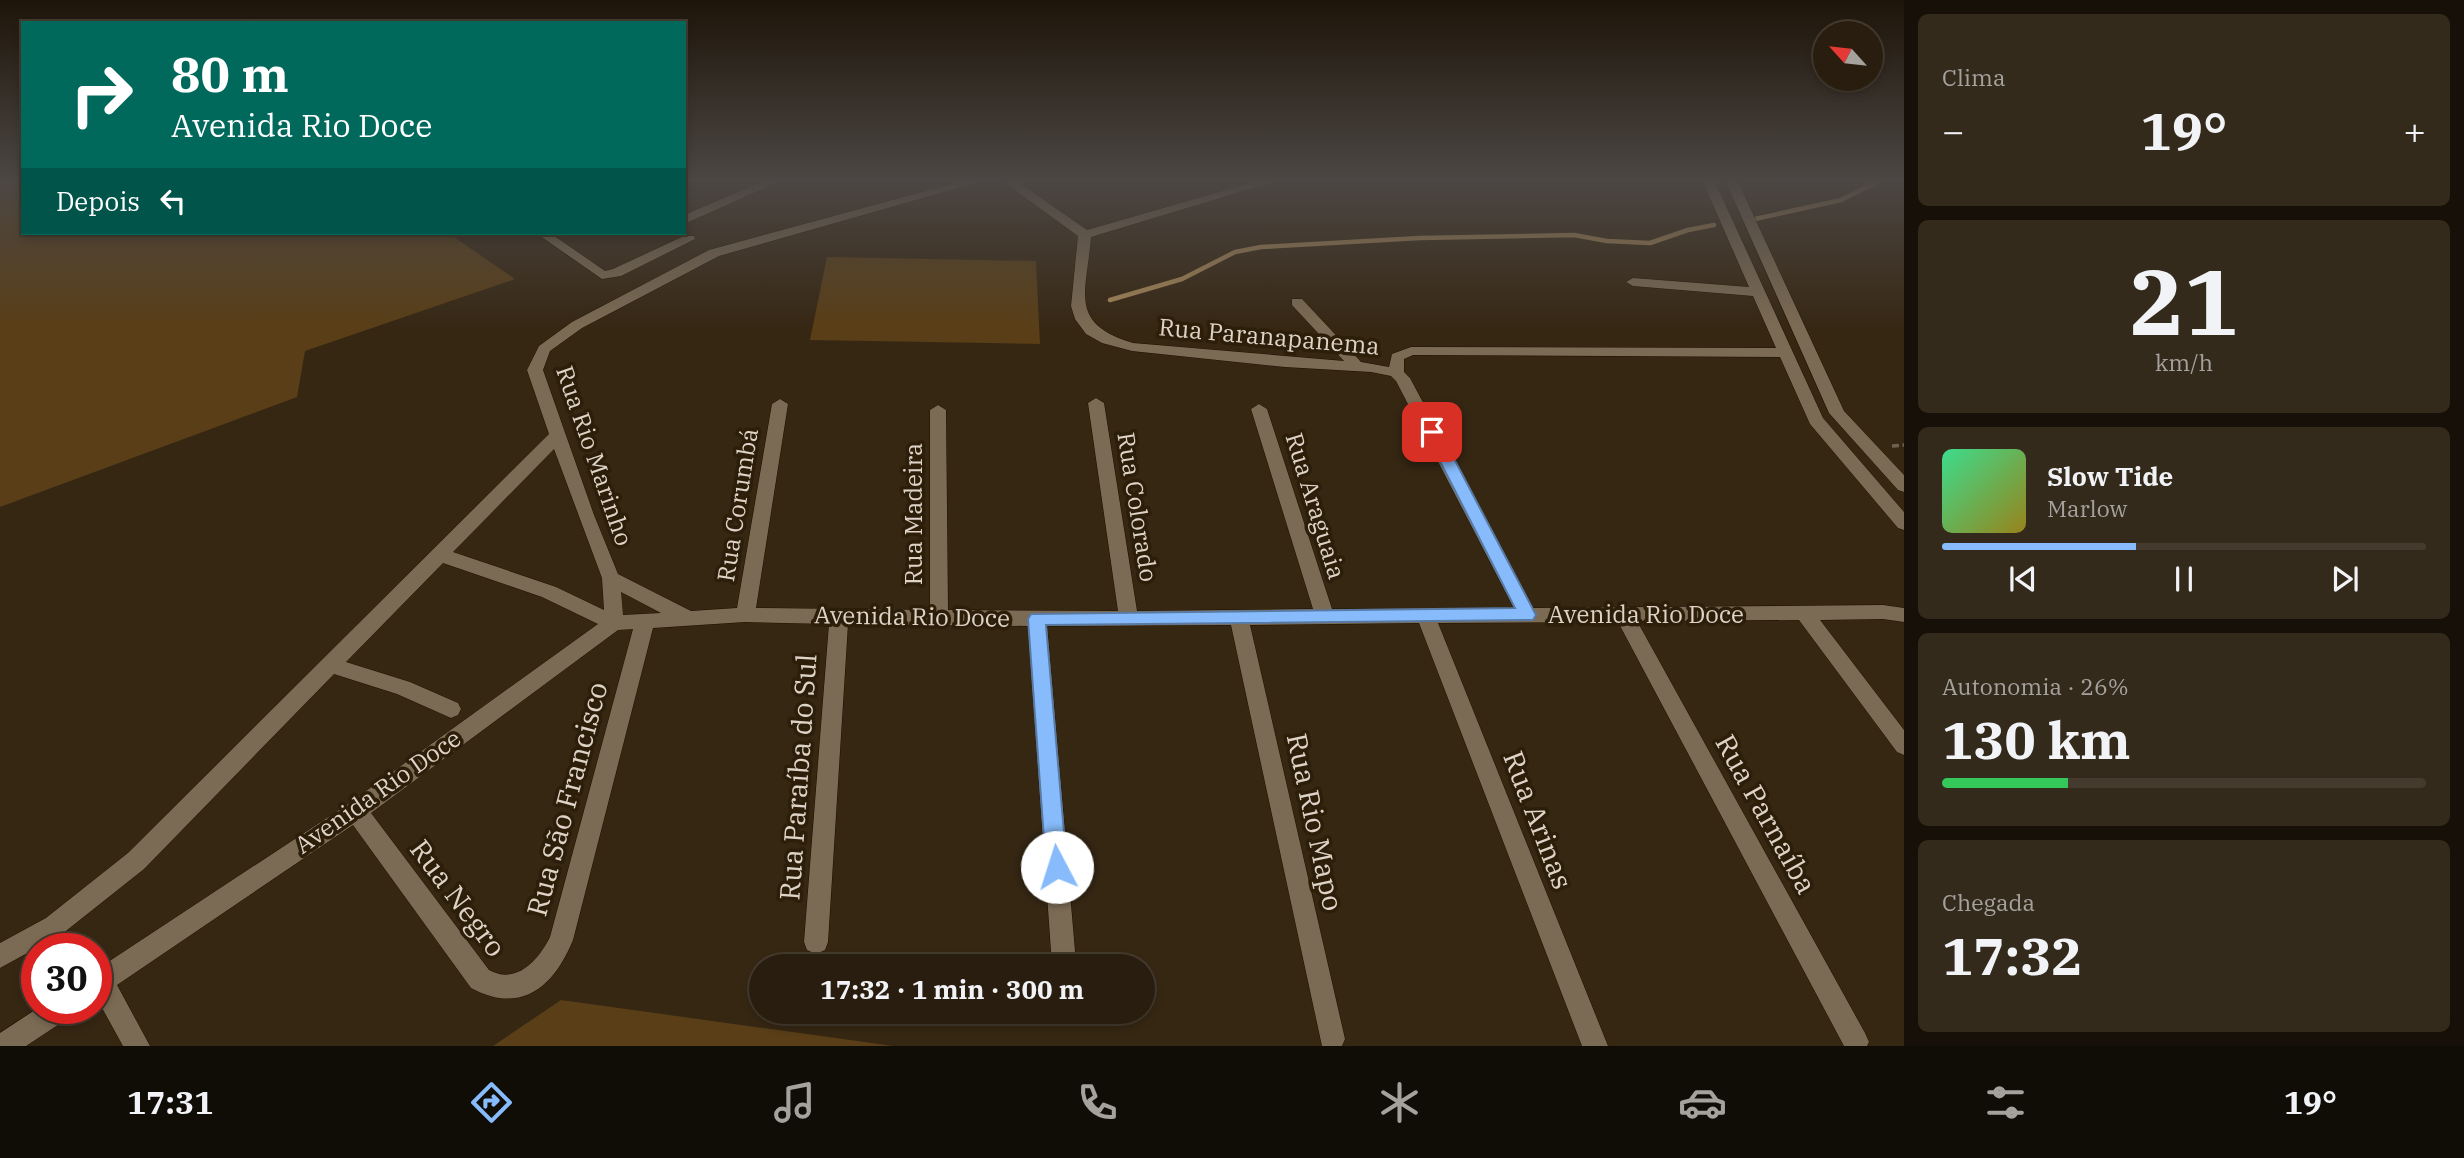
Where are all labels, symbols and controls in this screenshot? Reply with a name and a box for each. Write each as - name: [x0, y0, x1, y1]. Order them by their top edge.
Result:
- north arrow: [1813, 21, 1883, 91]
- map controls: [1813, 21, 1883, 91]
- text: 80 m: [171, 42, 289, 105]
- icon: right: [56, 49, 147, 140]
- text: Clima: [1942, 62, 2006, 92]
- text: 19°: [2141, 97, 2227, 164]
- text: Avenida Rio Doce: [171, 104, 432, 146]
- text: −: [1942, 106, 1965, 155]
- text: +: [2403, 106, 2426, 155]
- icon: left: [154, 182, 192, 220]
- text: Depois: [56, 184, 140, 218]
- text: 21: [2129, 242, 2239, 360]
- street label: Rua Paranapanema: [1157, 310, 1381, 362]
- text: km/h: [2155, 347, 2213, 377]
- street label: Rua Rio Marinho: [549, 361, 641, 550]
- pin: [1402, 402, 1462, 462]
- icon: arrive: [1413, 413, 1451, 451]
- street label: Rua Corumbá: [709, 426, 765, 584]
- street label: Rua Araguaia: [1279, 429, 1353, 583]
- street label: Rua Colorado: [1110, 430, 1166, 584]
- street label: Rua Madeira: [897, 443, 929, 585]
- text: Slow Tide: [2047, 459, 2173, 493]
- text: Marlow: [2047, 493, 2127, 523]
- icon: previous: [2004, 560, 2042, 598]
- icon: pause: [2165, 560, 2203, 598]
- icon: next: [2326, 560, 2364, 598]
- street label: Avenida Rio Doce: [814, 598, 1010, 634]
- street label: Avenida Rio Doce: [1548, 598, 1744, 630]
- street label: Rua Paraíba do Sul: [770, 652, 825, 901]
- text: Autonomia · 26%: [1942, 671, 2129, 701]
- street label: Rua São Francisco: [517, 678, 616, 920]
- text: 130 km: [1942, 706, 2131, 773]
- street label: Avenida Rio Doce: [288, 722, 467, 860]
- street label: Rua Parnaíba: [1707, 727, 1825, 900]
- street label: Rua Rio Mapo: [1279, 730, 1352, 914]
- street label: Rua Arinas: [1495, 745, 1582, 894]
- position arrow: [1020, 830, 1094, 904]
- street label: Rua Negro: [402, 832, 515, 964]
- text: Chegada: [1942, 887, 2035, 917]
- text: 17:32: [1942, 922, 2083, 989]
- speed limit sign: 30: [21, 933, 112, 1024]
- text: 17:32 · 1 min · 300 m: [820, 972, 1084, 1006]
- icon: directions: [467, 1078, 516, 1127]
- icon: music: [770, 1078, 819, 1127]
- icon: phone: [1073, 1078, 1122, 1127]
- icon: climate: [1375, 1078, 1424, 1127]
- icon: car: [1678, 1078, 1727, 1127]
- icon: filters: [1981, 1078, 2030, 1127]
- text: 17:31: [127, 1081, 213, 1123]
- text: 19°: [2284, 1081, 2337, 1123]

